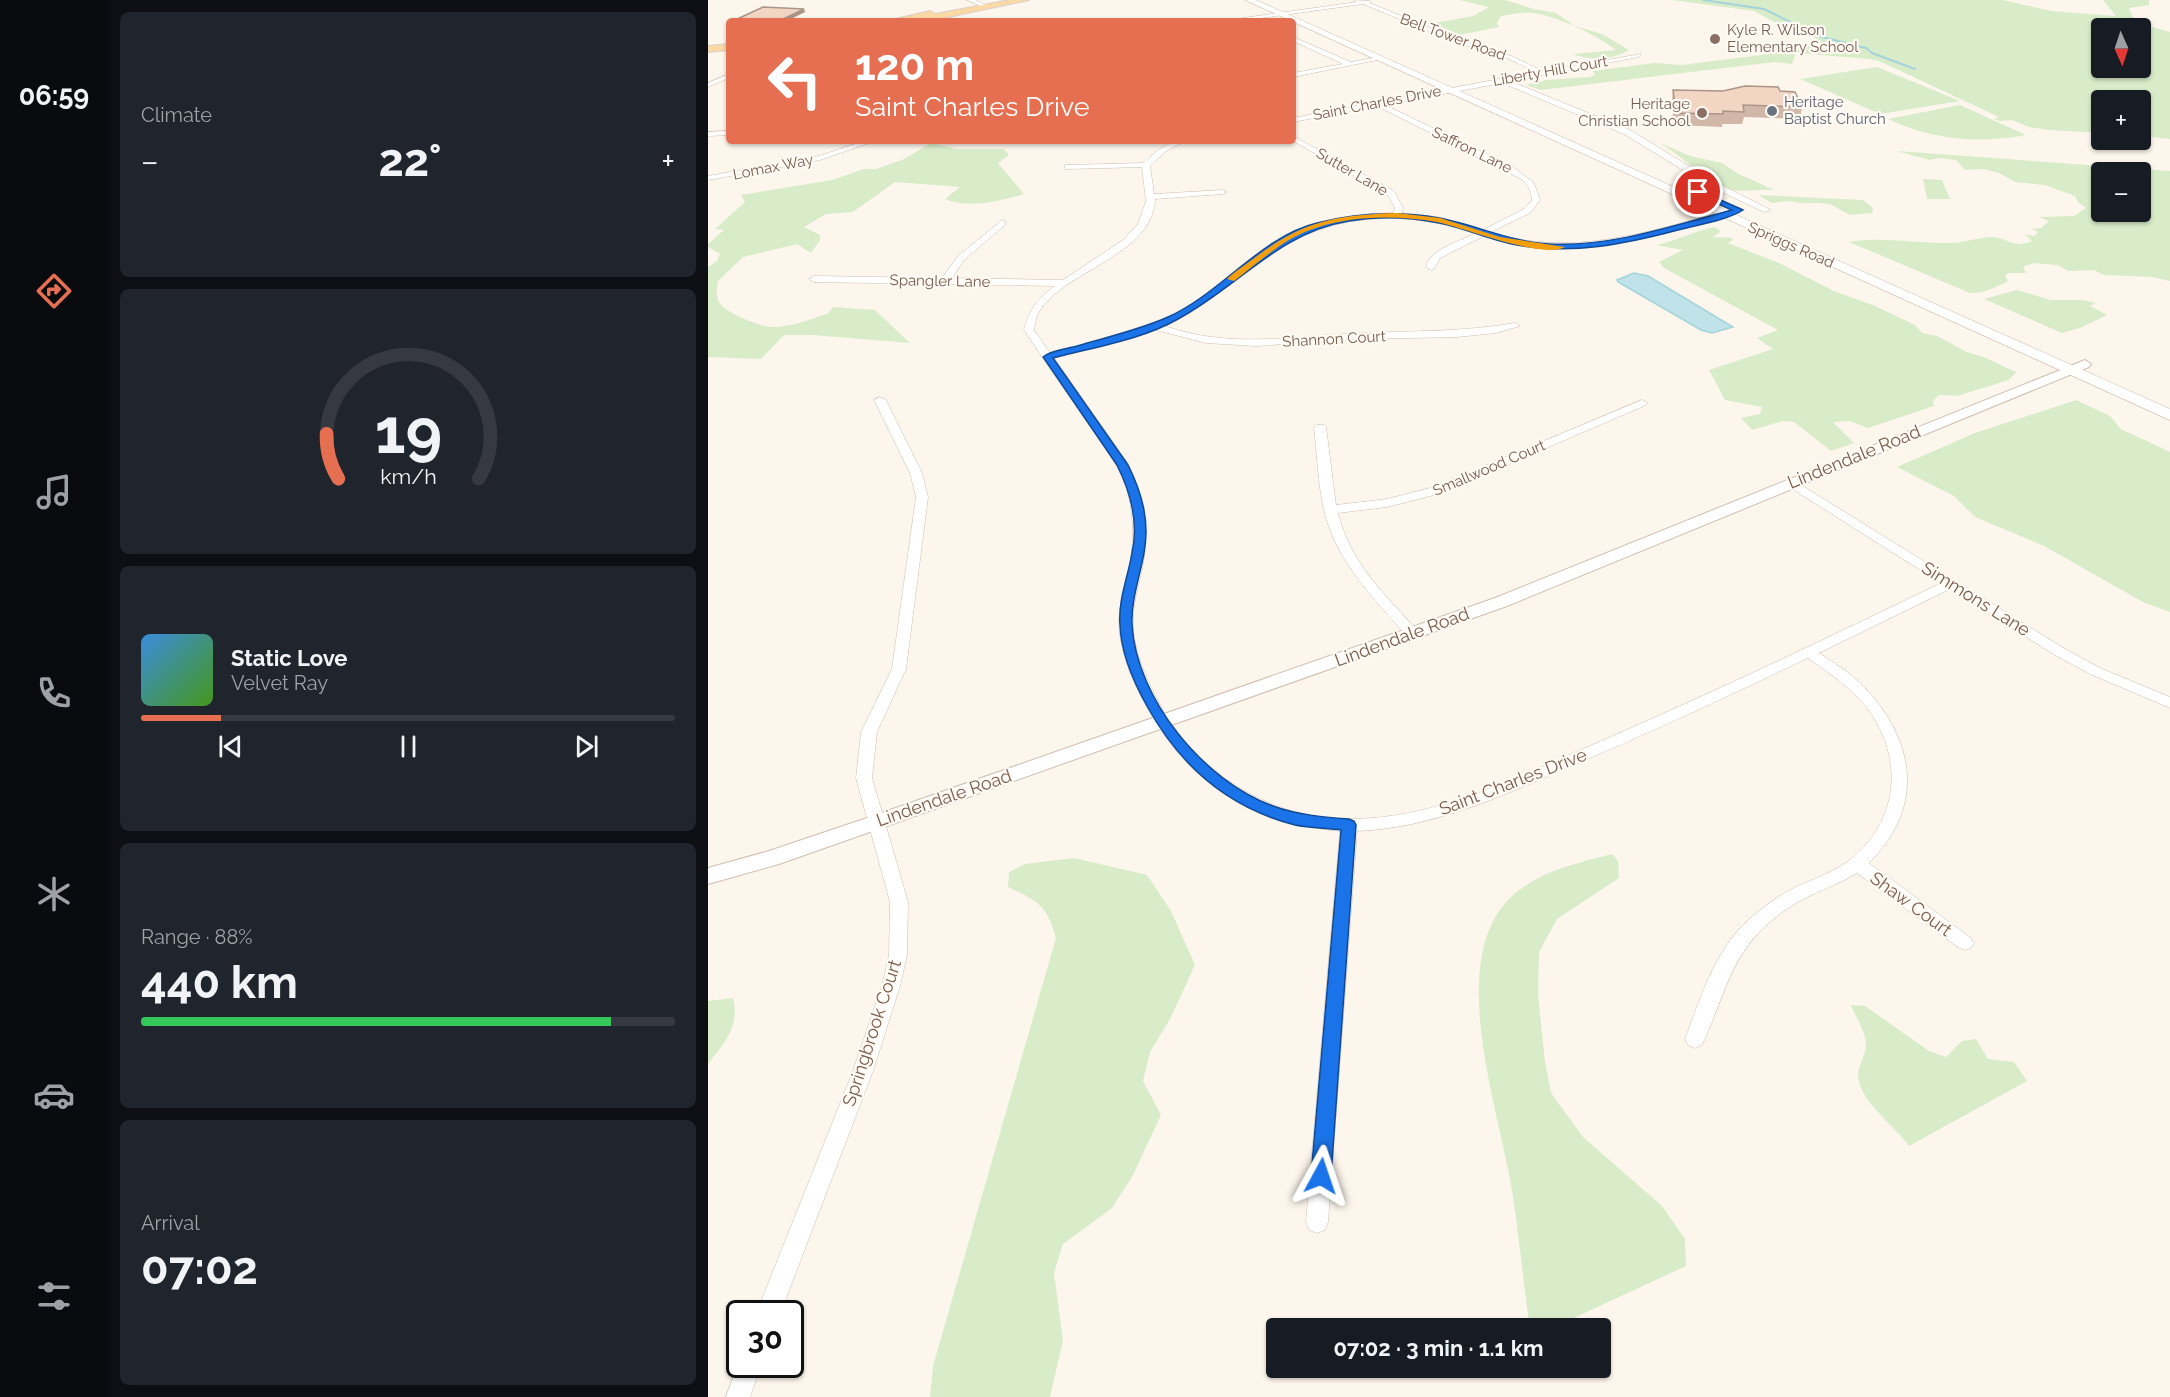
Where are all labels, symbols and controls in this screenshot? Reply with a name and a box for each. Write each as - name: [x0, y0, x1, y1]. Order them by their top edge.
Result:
- street label: Bell Tower Road: [1398, 9, 1508, 65]
- north arrow: [2091, 18, 2151, 78]
- map controls: [2091, 18, 2151, 222]
- place label: Kyle R. Wilson Elementary School: [1727, 21, 1859, 56]
- marker: Kyle R. Wilson Elementary School: [1708, 32, 1722, 46]
- text: 120 m: [855, 41, 974, 90]
- icon: left: [756, 42, 834, 120]
- street label: Liberty Hill Court: [1491, 52, 1609, 90]
- text: 06:59: [19, 80, 89, 111]
- street label: Saint Charles Drive: [1311, 82, 1443, 124]
- button: +: [2091, 90, 2151, 150]
- text: Saint Charles Drive: [855, 91, 1090, 122]
- place label: Heritage Baptist Church: [1784, 93, 1886, 128]
- place label: Heritage Christian School: [1578, 95, 1691, 130]
- text: Climate: [141, 103, 212, 127]
- marker: Heritage Baptist Church: [1765, 104, 1779, 118]
- marker: Heritage Christian School: [1695, 106, 1709, 120]
- street label: Saffron Lane: [1429, 123, 1515, 177]
- text: 22°: [378, 134, 442, 187]
- text: −: [141, 142, 159, 181]
- text: +: [661, 142, 675, 181]
- street label: Sutter Lane: [1313, 144, 1391, 200]
- street label: Lomax Way: [731, 150, 815, 184]
- button: −: [2091, 162, 2151, 222]
- pin: [1672, 166, 1723, 217]
- icon: arrive: [1681, 175, 1714, 208]
- street label: Spriggs Road: [1745, 218, 1837, 272]
- icon: directions: [33, 270, 75, 312]
- street label: Spangler Lane: [890, 271, 991, 291]
- street label: Shannon Court: [1282, 327, 1386, 351]
- text: 19: [374, 394, 442, 468]
- street label: Lindendale Road: [1784, 420, 1923, 493]
- street label: Smallwood Court: [1430, 436, 1548, 500]
- text: km/h: [380, 464, 436, 489]
- icon: music: [33, 471, 75, 513]
- street label: Simmons Lane: [1918, 557, 2035, 641]
- street label: Lindendale Road: [1332, 602, 1472, 671]
- text: Static Love: [231, 645, 348, 671]
- text: Velvet Ray: [231, 671, 328, 695]
- icon: phone: [33, 672, 75, 714]
- icon: previous: [214, 730, 247, 763]
- icon: pause: [392, 730, 425, 763]
- icon: next: [570, 730, 603, 763]
- street label: Saint Charles Drive: [1436, 744, 1590, 819]
- street label: Lindendale Road: [874, 765, 1014, 830]
- street label: Shaw Court: [1866, 867, 1956, 940]
- icon: climate: [33, 873, 75, 915]
- text: Range · 88%: [141, 925, 253, 949]
- text: 440 km: [141, 956, 298, 1009]
- street label: Springbrook Court: [838, 957, 905, 1109]
- icon: car: [33, 1074, 75, 1116]
- position arrow: [1289, 1144, 1353, 1208]
- text: Arrival: [141, 1211, 200, 1235]
- text: 07:02: [141, 1242, 258, 1295]
- icon: filters: [33, 1275, 75, 1317]
- speed limit sign: 30: [726, 1300, 804, 1378]
- text: 07:02 · 3 min · 1.1 km: [1334, 1335, 1543, 1361]

